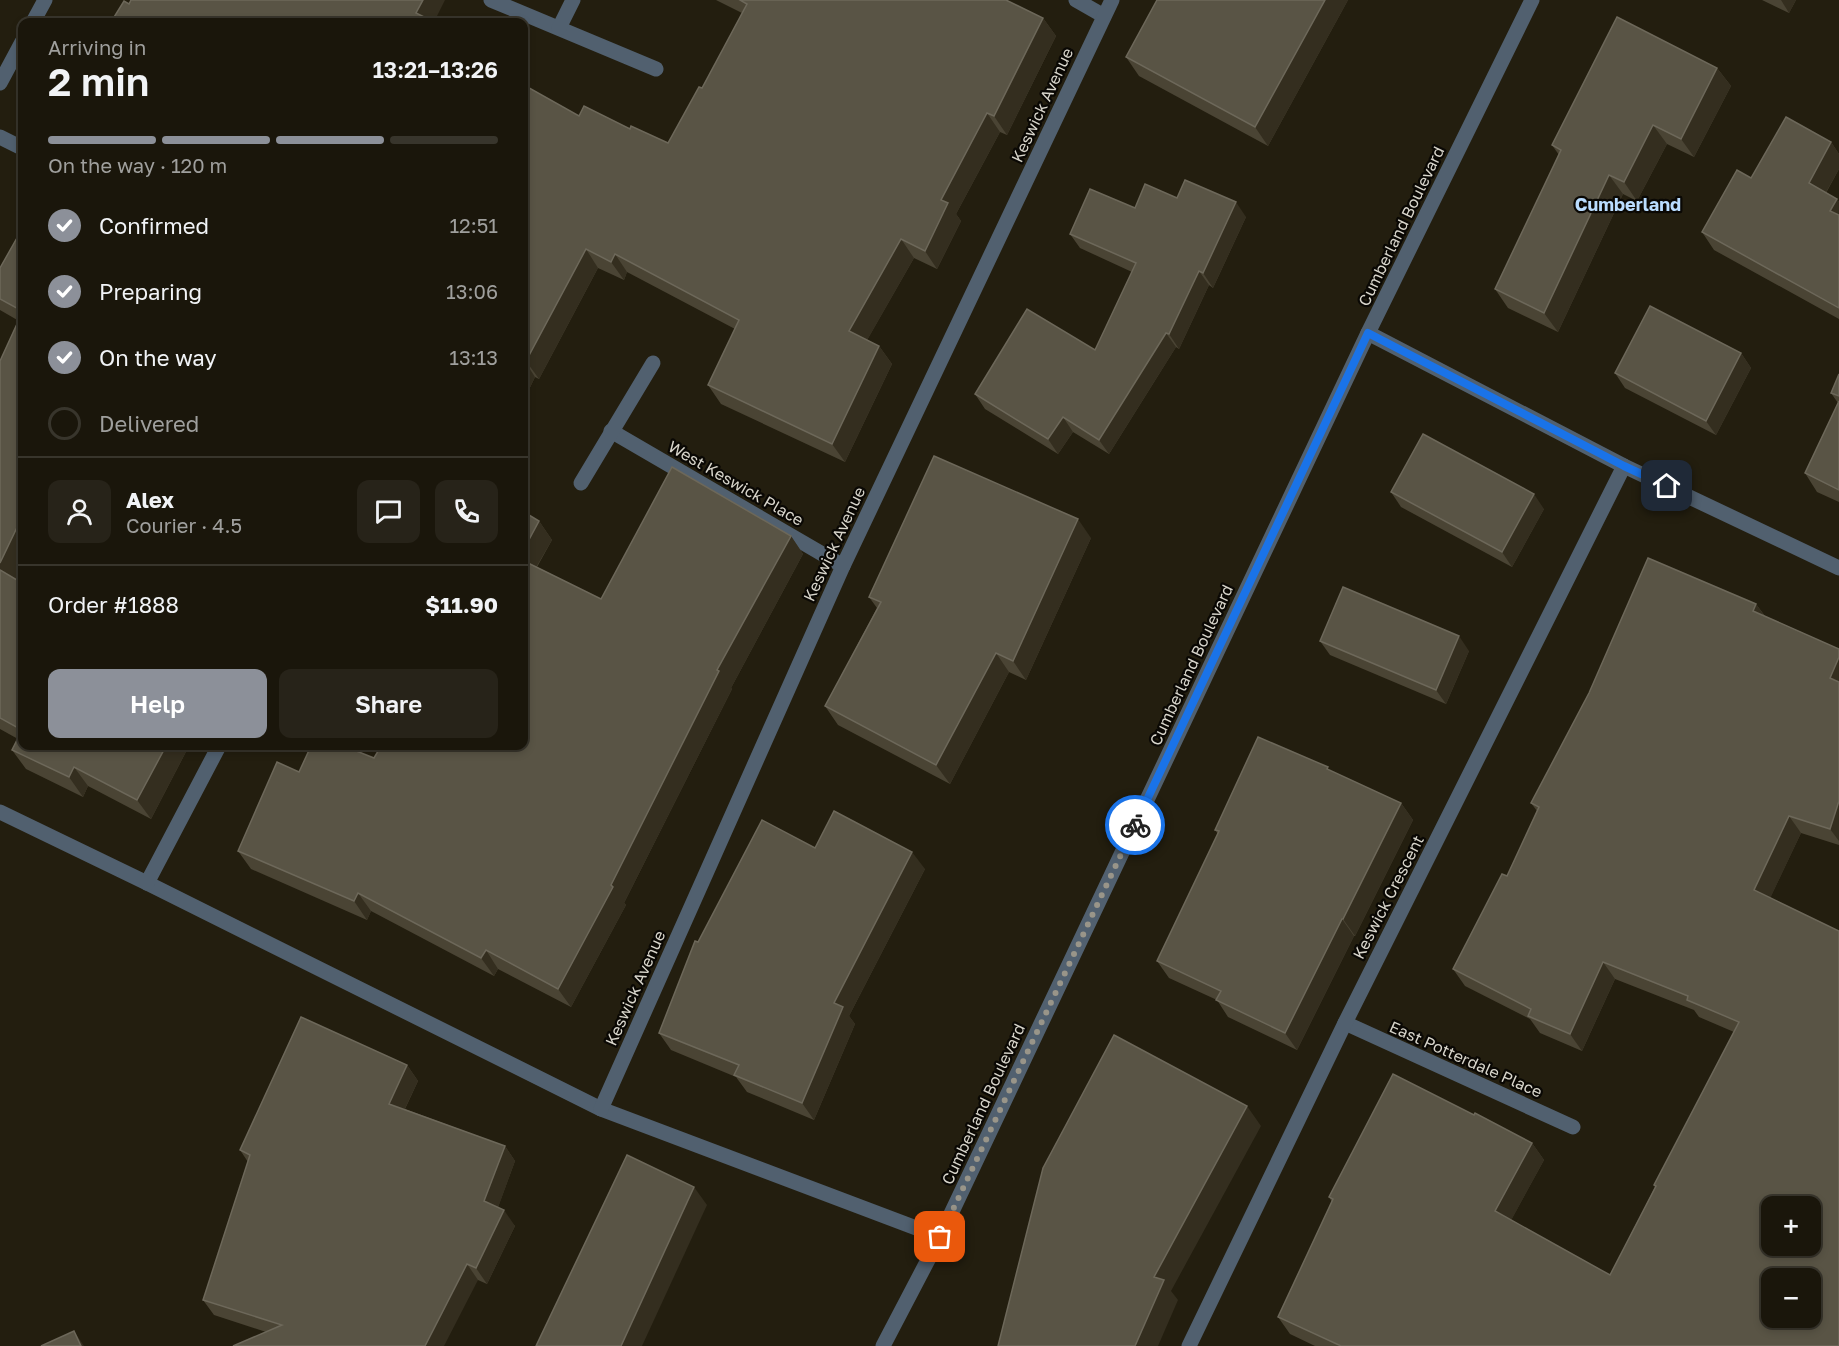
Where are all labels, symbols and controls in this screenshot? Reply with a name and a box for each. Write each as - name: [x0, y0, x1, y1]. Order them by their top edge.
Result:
- text: Arriving in: [48, 35, 146, 59]
- street label: Keswick Avenue: [1007, 45, 1077, 165]
- text: 13:21–13:26: [373, 56, 498, 83]
- text: 2 min: [48, 58, 149, 105]
- street label: Cumberland Boulevard: [1354, 143, 1448, 309]
- text: On the way · 120 m: [48, 153, 227, 177]
- district label: Cumberland: [1575, 193, 1681, 215]
- icon: check: [48, 209, 81, 242]
- text: Confirmed: [99, 212, 209, 239]
- text: 12:51: [449, 213, 498, 237]
- icon: check: [48, 275, 81, 308]
- text: Preparing: [99, 278, 202, 305]
- text: 13:06: [446, 279, 498, 303]
- icon: check: [48, 341, 81, 374]
- text: On the way: [99, 344, 217, 371]
- text: 13:13: [449, 345, 498, 369]
- text: Delivered: [99, 410, 199, 437]
- street label: West Keswick Place: [665, 436, 807, 530]
- pin: [1641, 460, 1692, 511]
- icon: home: [1650, 469, 1683, 502]
- button: person: [48, 480, 111, 543]
- button: chat: [357, 480, 420, 543]
- button: phone: [435, 480, 498, 543]
- street label: Keswick Avenue: [799, 484, 869, 604]
- text: Alex: [126, 486, 174, 513]
- text: Courier · 4.5: [126, 513, 242, 537]
- street label: Cumberland Boulevard: [1145, 581, 1237, 749]
- text: Order #1888: [48, 591, 179, 618]
- text: $11.90: [425, 591, 498, 618]
- button: Help: [48, 669, 267, 738]
- button: Share: [279, 669, 498, 738]
- courier: [1105, 795, 1165, 855]
- icon: bike: [1119, 809, 1152, 842]
- street label: Keswick Crescent: [1348, 832, 1428, 962]
- street label: Keswick Avenue: [601, 927, 669, 1049]
- street label: East Potterdale Place: [1386, 1016, 1546, 1102]
- street label: Cumberland Boulevard: [937, 1020, 1029, 1188]
- map controls: [1761, 1196, 1821, 1328]
- button: +: [1761, 1196, 1821, 1256]
- pin: [914, 1211, 965, 1262]
- icon: bag: [923, 1220, 956, 1253]
- button: −: [1761, 1268, 1821, 1328]

